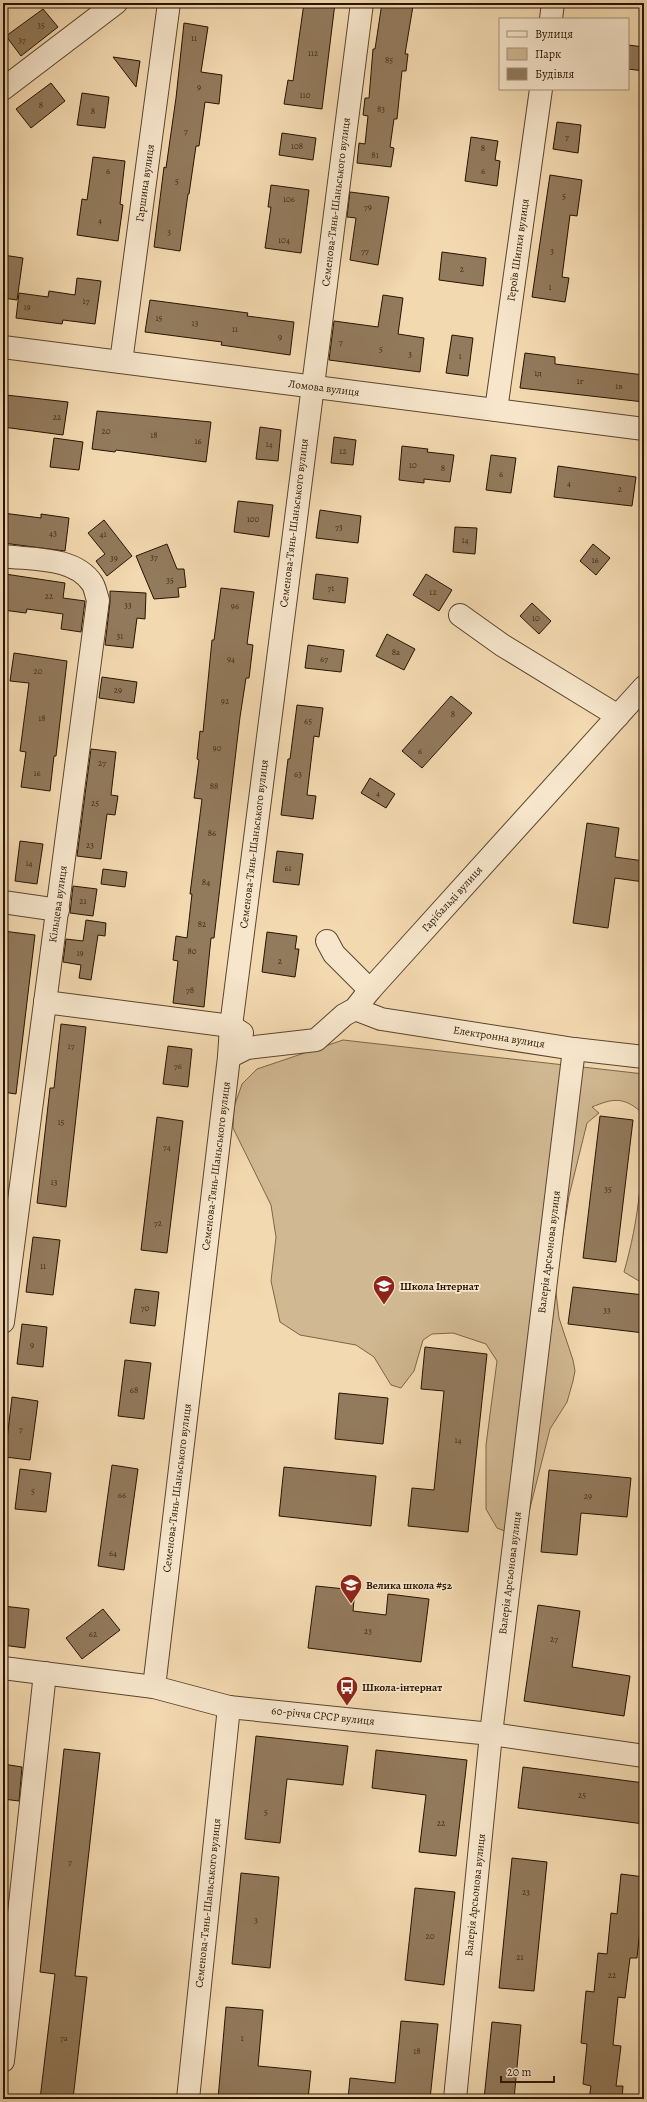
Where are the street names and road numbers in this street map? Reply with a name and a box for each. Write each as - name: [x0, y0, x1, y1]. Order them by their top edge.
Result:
- street label: Семенова-Тянь-Шаньського вулиця: [318, 117, 354, 287]
- street label: Гаршина вулиця: [132, 143, 158, 223]
- street label: Героїв Шипки вулиця: [503, 198, 533, 302]
- street label: Ломова вулиця: [288, 376, 360, 400]
- street label: Семенова-Тянь-Шаньського вулиця: [276, 438, 312, 608]
- street label: Семенова-Тянь-Шаньського вулиця: [236, 759, 272, 929]
- street label: Гарібальді вулиця: [418, 863, 486, 935]
- street label: Кільцева вулиця: [45, 865, 71, 943]
- street label: Електронна вулиця: [452, 1022, 546, 1052]
- street label: Семенова-Тянь-Шаньського вулиця: [198, 1081, 234, 1251]
- street label: Валерія Арсьонова вулиця: [534, 1190, 564, 1314]
- street label: Семенова-Тянь-Шаньського вулиця: [159, 1403, 195, 1573]
- street label: Валерія Арсьонова вулиця: [495, 1511, 525, 1635]
- street label: 60-річчя СРСР вулиця: [271, 1703, 375, 1729]
- street label: Семенова-Тянь-Шаньського вулиця: [192, 1818, 224, 1988]
- street label: Валерія Арсьонова вулиця: [461, 1833, 489, 1957]

